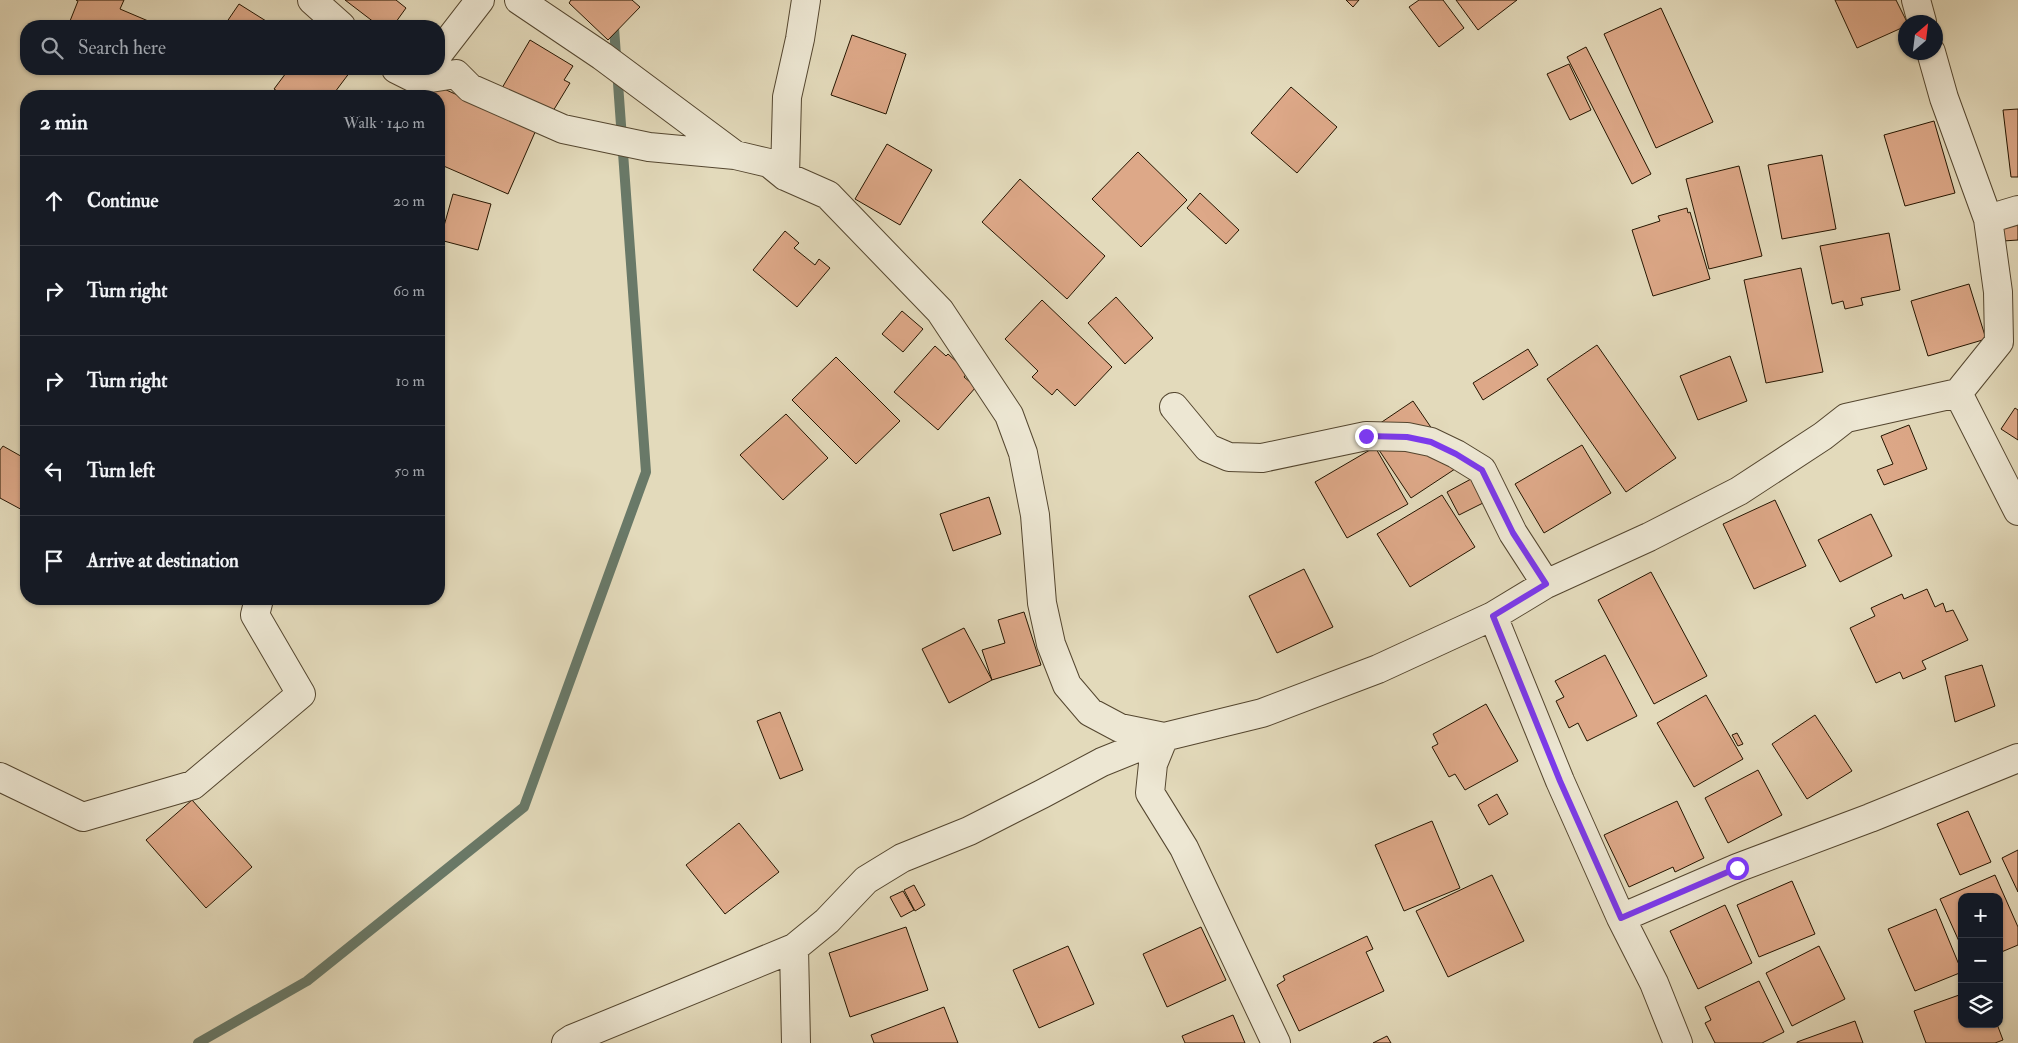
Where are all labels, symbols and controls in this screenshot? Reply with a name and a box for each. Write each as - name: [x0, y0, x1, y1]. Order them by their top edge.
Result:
- north arrow: [1898, 15, 1943, 60]
- search box: [20, 20, 445, 75]
- icon: search: [38, 34, 66, 62]
- text: Search here: [78, 36, 166, 60]
- text: 2 min: [40, 109, 88, 136]
- text: Walk · 140 m: [344, 113, 425, 133]
- icon: ahead: [40, 187, 68, 215]
- text: Continue: [87, 189, 158, 213]
- text: 20 m: [393, 191, 425, 211]
- icon: right: [40, 277, 68, 305]
- text: Turn right: [87, 279, 167, 303]
- text: 60 m: [393, 281, 425, 301]
- icon: right: [40, 367, 68, 395]
- text: Turn right: [87, 369, 167, 393]
- text: 10 m: [395, 371, 425, 391]
- route end: [1355, 425, 1378, 448]
- icon: left: [40, 457, 68, 485]
- text: Turn left: [87, 459, 155, 483]
- text: 50 m: [394, 461, 425, 481]
- icon: arrive: [40, 547, 68, 575]
- text: Arrive at destination: [87, 549, 239, 573]
- route start: [1726, 857, 1749, 880]
- map controls: [1958, 893, 2003, 1028]
- button: +: [1958, 893, 2003, 938]
- button: −: [1958, 938, 2003, 983]
- button: layers: [1958, 983, 2003, 1028]

